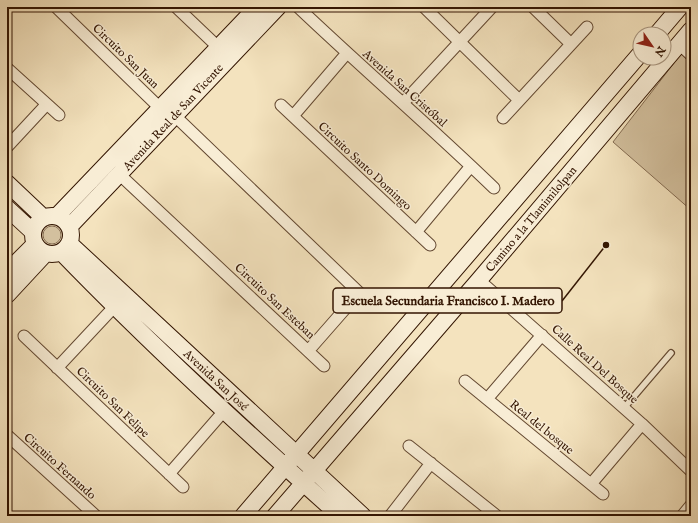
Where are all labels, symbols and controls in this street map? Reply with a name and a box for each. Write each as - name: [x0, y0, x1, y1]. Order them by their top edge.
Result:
- street label: Circuito San Juan: [89, 21, 162, 93]
- north arrow: [632, 26, 672, 66]
- text: N: [651, 42, 668, 59]
- street label: Avenida San Cristóbal: [359, 46, 451, 131]
- street label: Avenida Real de San Vicente: [119, 60, 227, 175]
- street label: Circuito Santo Domingo: [315, 119, 415, 214]
- street label: Camino a la Tlamimilolpan: [483, 163, 581, 276]
- street label: Circuito San Esteban: [231, 260, 318, 343]
- callout: Escuela Secundaria Francisco I. Madero: [333, 288, 562, 313]
- text: Escuela Secundaria Francisco I. Madero: [341, 293, 555, 310]
- street label: Calle Real Del Bosque: [548, 322, 641, 408]
- street label: Avenida San José: [179, 346, 252, 415]
- street label: Circuito San Felipe: [72, 364, 153, 442]
- street label: Real del bosque: [506, 397, 577, 459]
- street label: Circuito Fernando: [20, 430, 99, 503]

